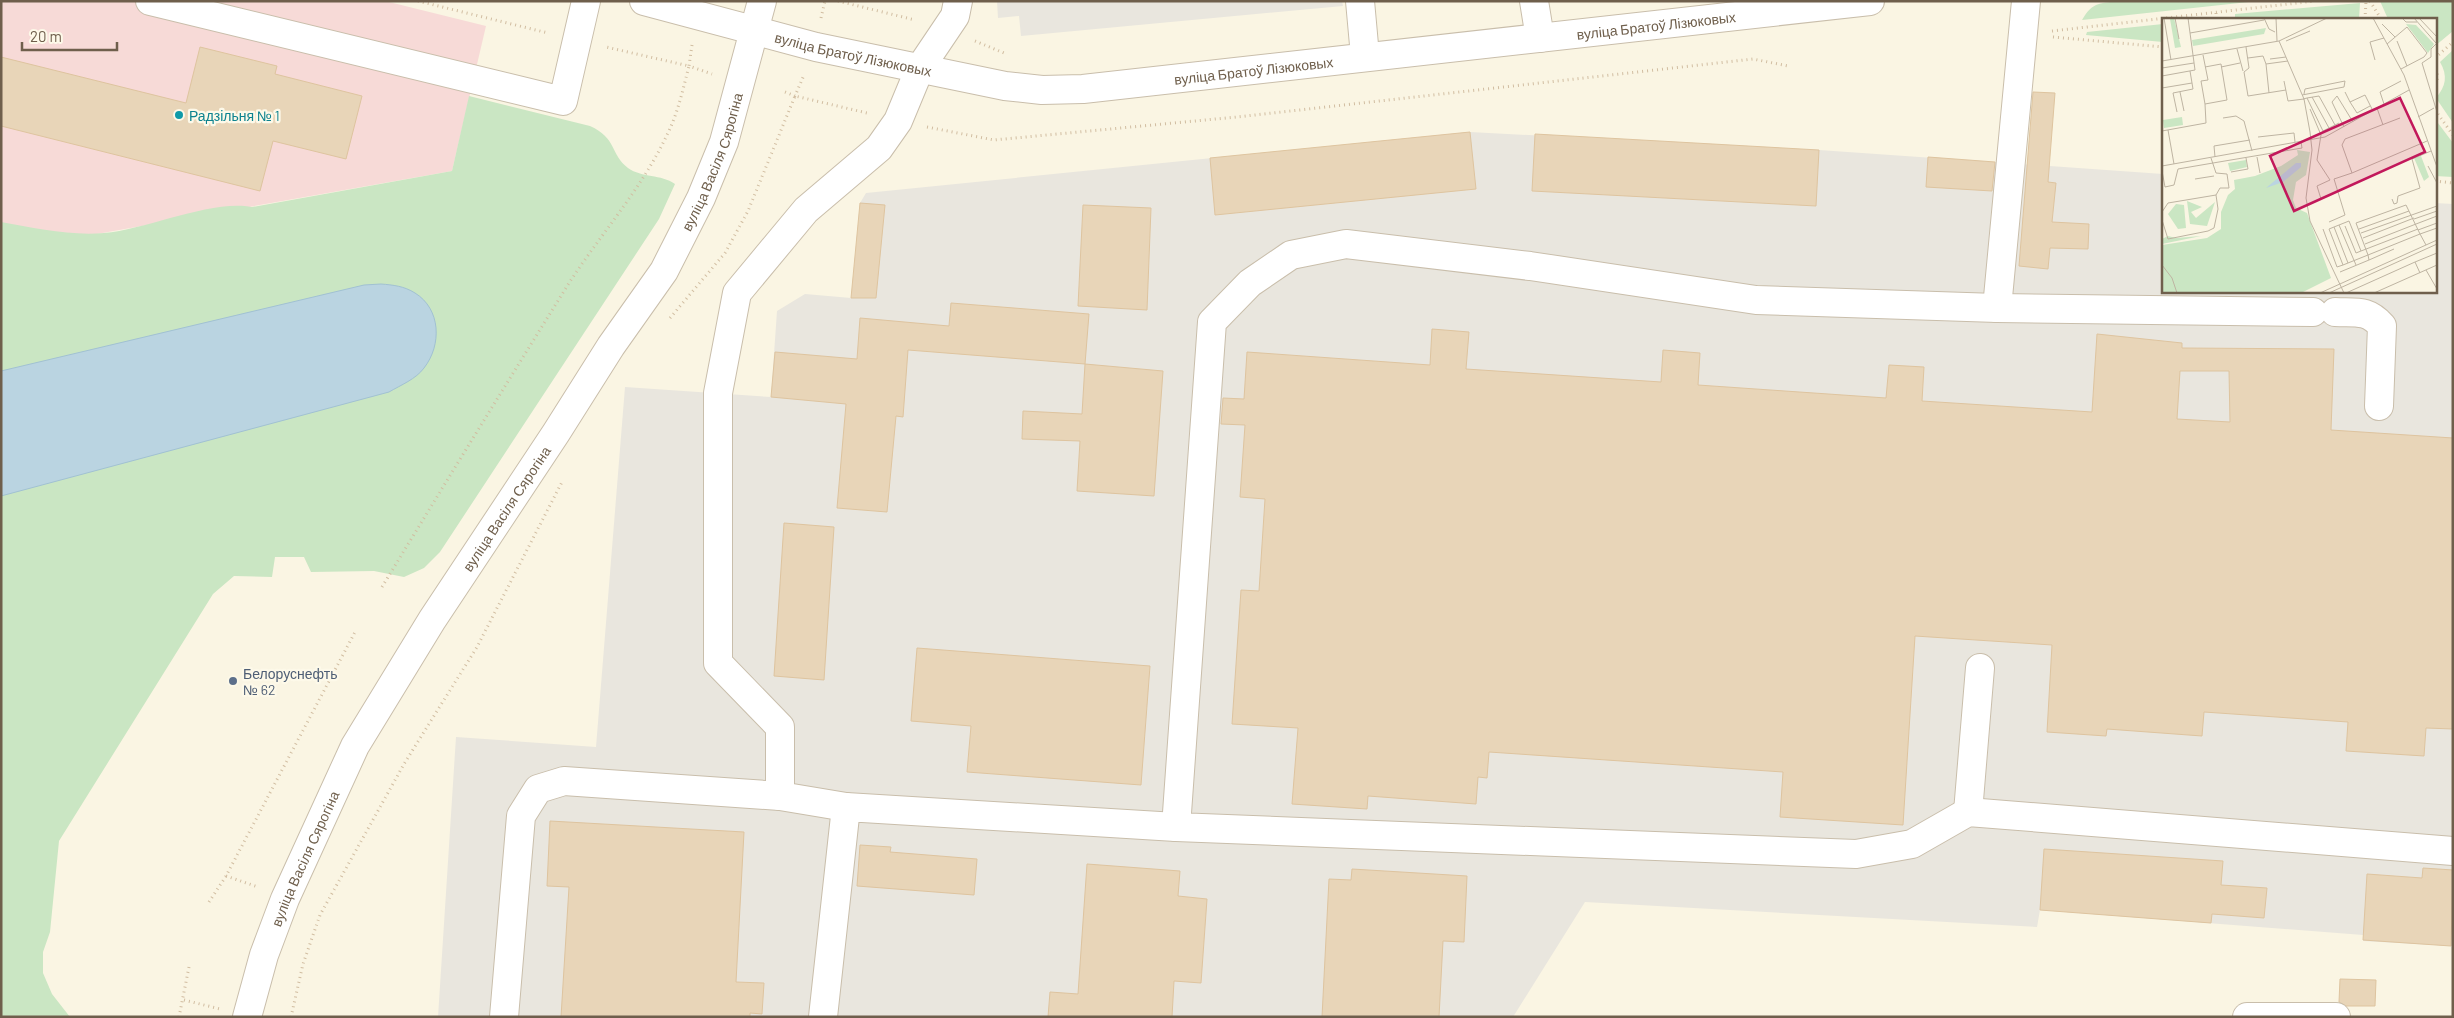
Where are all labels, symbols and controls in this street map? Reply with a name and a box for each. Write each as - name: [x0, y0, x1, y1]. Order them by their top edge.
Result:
- street label: вуліца Братоў Лізюковых: [1576, 8, 1737, 42]
- inset map: [2162, 18, 2436, 292]
- scale bar: [22, 20, 118, 52]
- text: 20 m: [30, 27, 62, 45]
- street label: вуліца Братоў Лізюковых: [773, 28, 933, 79]
- street label: вуліца Братоў Лізюковых: [1173, 53, 1334, 87]
- street label: вуліца Васіля Сярогіна: [677, 91, 745, 233]
- place label: Радзільня № 1: [189, 107, 280, 124]
- marker: Радзільня № 1: [173, 109, 185, 121]
- street label: вуліца Васіля Сярогіна: [458, 442, 554, 574]
- place label: Белоруснефть № 62: [243, 665, 338, 698]
- marker: Белоруснефть № 62: [227, 675, 239, 687]
- street label: вуліца Васіля Сярогіна: [267, 788, 342, 929]

